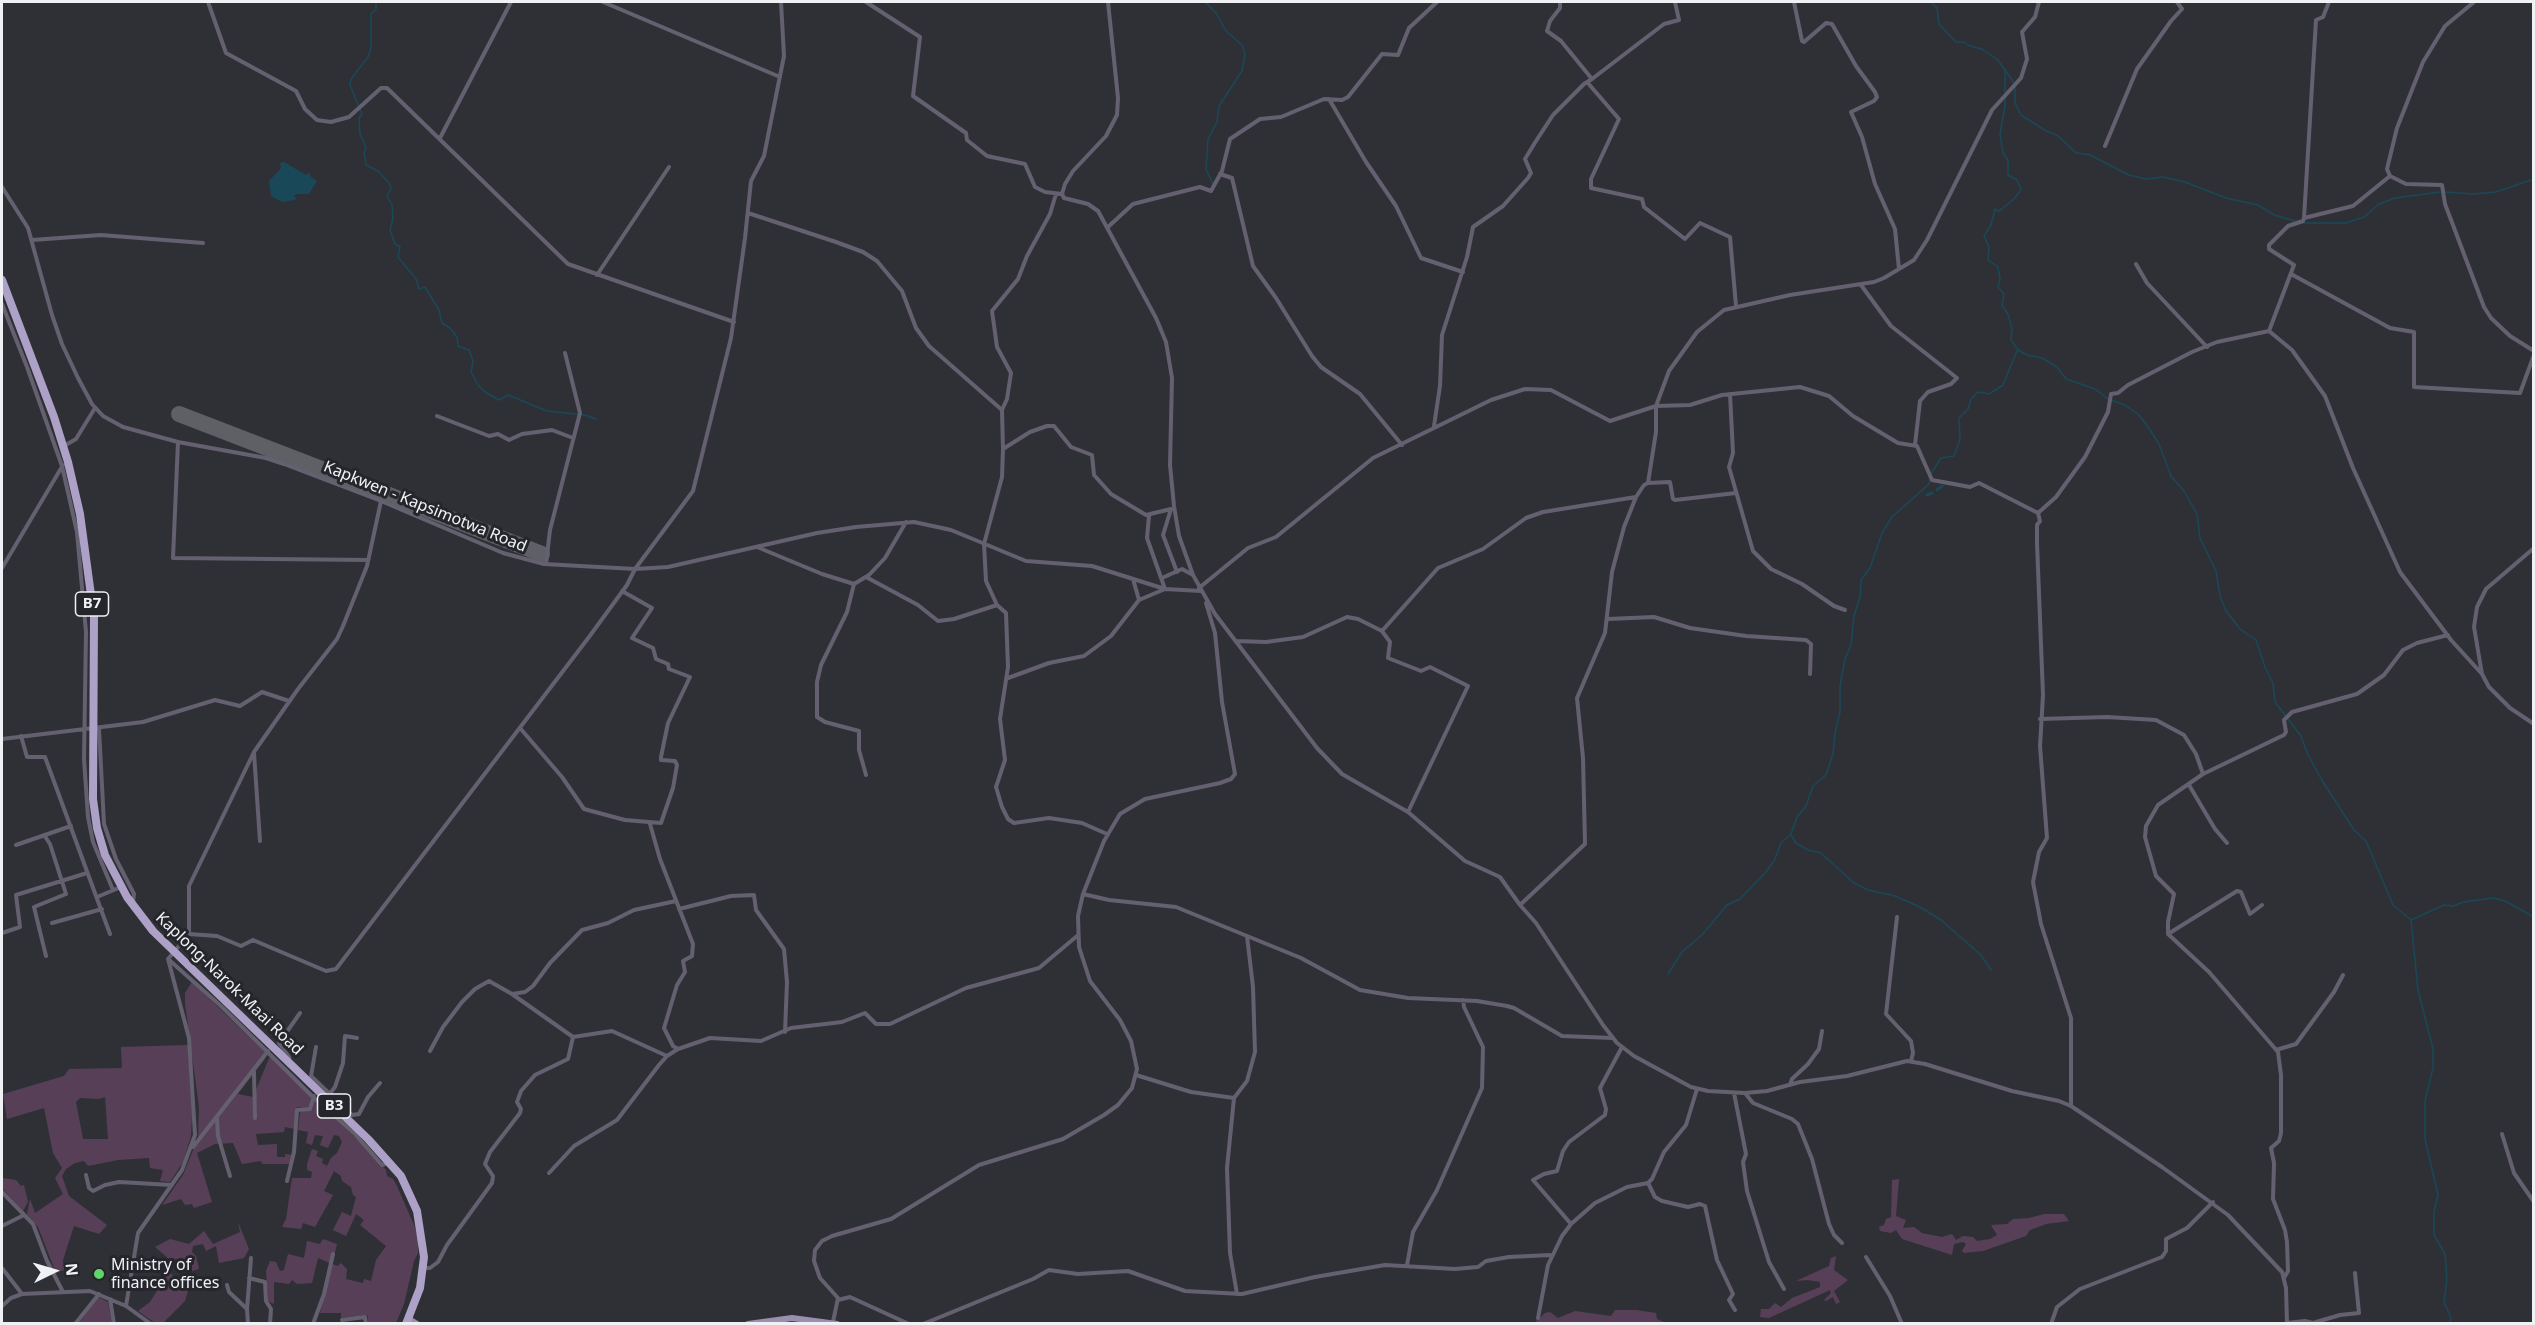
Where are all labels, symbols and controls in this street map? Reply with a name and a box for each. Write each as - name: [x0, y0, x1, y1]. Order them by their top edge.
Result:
- street label: Kapkwen - Kapsimotwa Road: [321, 457, 529, 557]
- road number: B7: [76, 592, 109, 616]
- street label: Kaplong-Narok-Maai Road: [151, 909, 307, 1059]
- road number: B3: [318, 1094, 350, 1118]
- north arrow: [24, 1241, 84, 1301]
- place label: Ministry of finance offices: [111, 1255, 219, 1293]
- text: N: [60, 1262, 83, 1277]
- marker: Ministry of finance offices: [92, 1267, 106, 1281]

